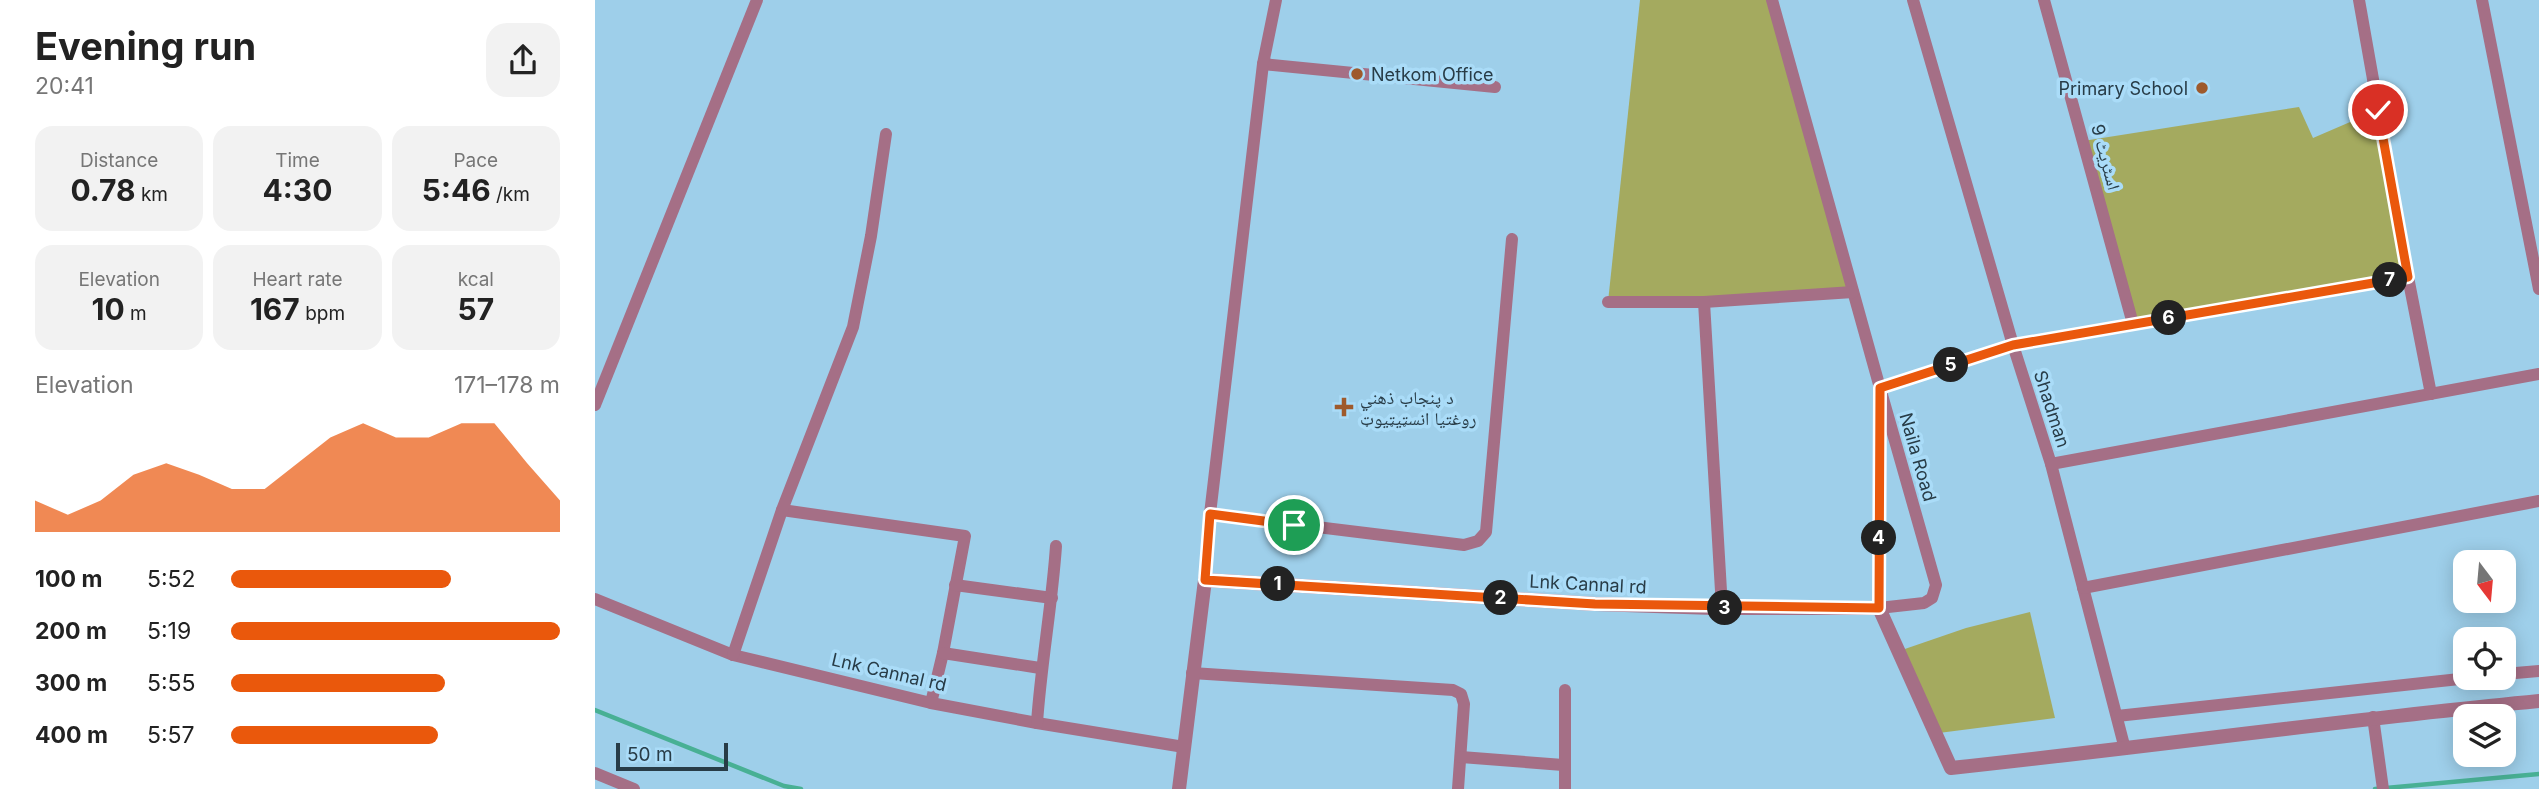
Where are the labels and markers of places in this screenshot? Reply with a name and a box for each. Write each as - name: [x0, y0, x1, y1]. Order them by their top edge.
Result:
- place label: Netkom Office: [1371, 64, 1494, 85]
- marker: Netkom Office: [1349, 66, 1365, 82]
- place label: Primary School: [2059, 78, 2188, 99]
- marker: Primary School: [2194, 80, 2210, 96]
- pin: [2348, 80, 2408, 140]
- pin: 7: [2373, 262, 2407, 298]
- pin: 6: [2151, 300, 2187, 336]
- pin: 5: [1933, 348, 1969, 382]
- place label: د پنجاب ذهني روغتیا انسټیټیوټ: [1360, 387, 1476, 429]
- marker: د پنجاب ذهني روغتیا انسټیټیوټ: [1334, 397, 1354, 417]
- pin: [1264, 495, 1324, 555]
- pin: 4: [1861, 520, 1897, 556]
- pin: 1: [1261, 566, 1295, 602]
- pin: 2: [1483, 580, 1518, 616]
- pin: 3: [1707, 590, 1743, 626]

